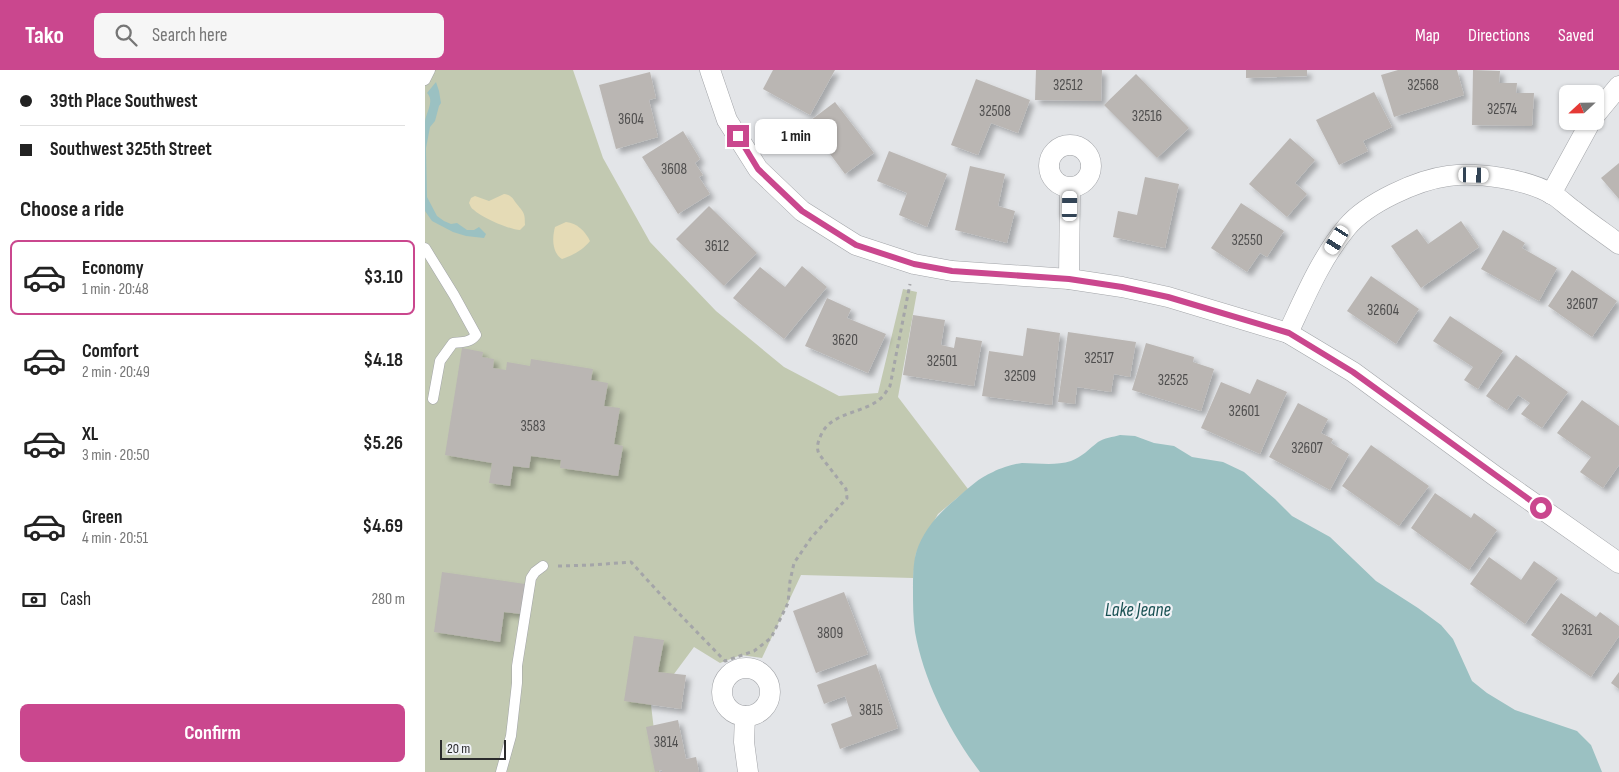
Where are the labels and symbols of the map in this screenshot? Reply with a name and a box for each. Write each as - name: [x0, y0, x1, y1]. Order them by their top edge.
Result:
- house number: 32512: [1053, 76, 1083, 95]
- house number: 32568: [1407, 76, 1439, 95]
- north arrow: [1559, 85, 1604, 130]
- house number: 32574: [1487, 100, 1517, 119]
- house number: 32508: [979, 102, 1011, 121]
- house number: 32516: [1132, 107, 1162, 126]
- house number: 3604: [618, 110, 644, 129]
- callout: 1 min: [755, 118, 838, 154]
- route end: [727, 125, 749, 147]
- house number: 3608: [661, 160, 687, 179]
- car: [1458, 167, 1489, 183]
- car: [1062, 191, 1077, 221]
- car: [1322, 223, 1351, 257]
- house number: 32550: [1231, 231, 1263, 250]
- house number: 3612: [705, 237, 729, 256]
- house number: 32607: [1566, 295, 1598, 314]
- house number: 32604: [1367, 301, 1399, 320]
- house number: 3620: [832, 331, 858, 350]
- house number: 32517: [1084, 349, 1114, 368]
- house number: 32501: [927, 352, 958, 371]
- house number: 32509: [1004, 367, 1036, 386]
- house number: 32525: [1158, 371, 1188, 390]
- house number: 32601: [1229, 402, 1260, 421]
- house number: 3583: [520, 417, 546, 436]
- house number: 32607: [1291, 439, 1323, 458]
- route start: [1530, 497, 1552, 519]
- water label: Lake Jeane: [1105, 599, 1172, 622]
- house number: 32631: [1562, 621, 1593, 640]
- house number: 3809: [817, 624, 843, 643]
- house number: 3815: [859, 701, 883, 720]
- house number: 3814: [654, 733, 678, 752]
- scale bar: [440, 737, 506, 760]

